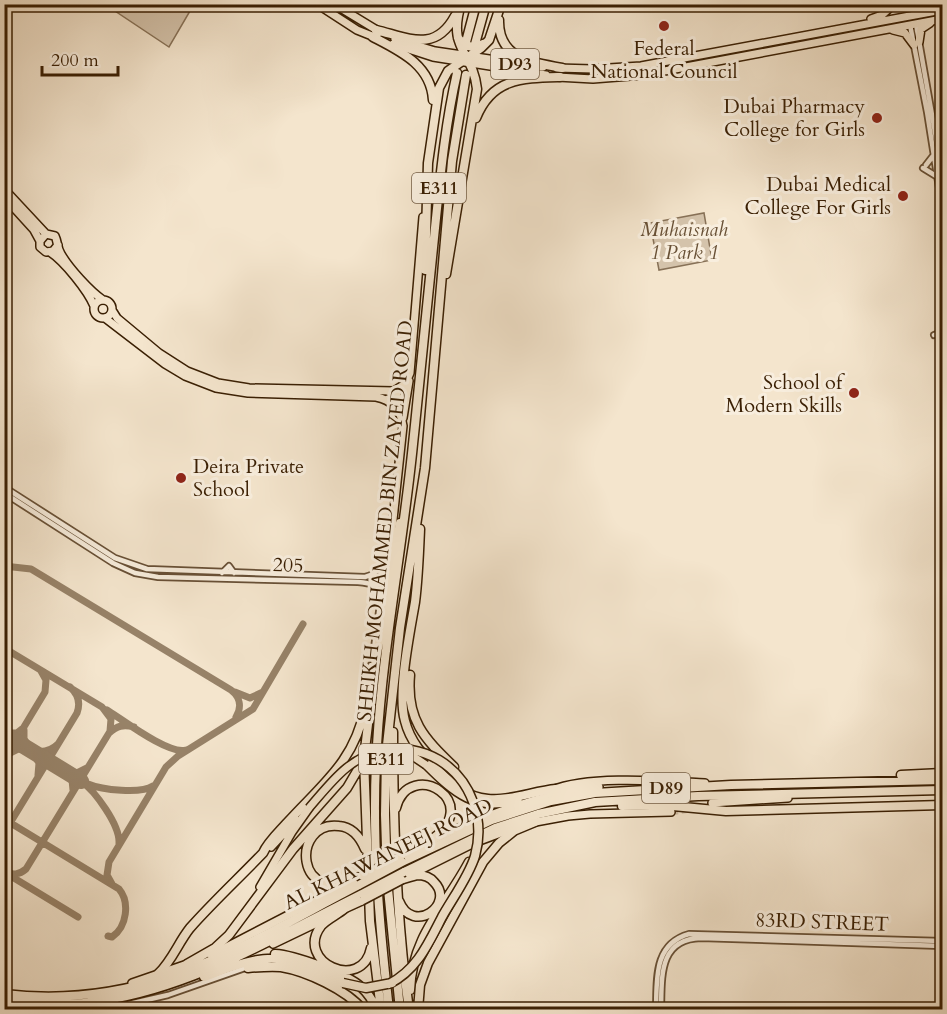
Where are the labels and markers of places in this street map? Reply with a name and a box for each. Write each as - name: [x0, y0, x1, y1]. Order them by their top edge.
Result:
- marker: Federal National Council: [657, 19, 671, 33]
- place label: Federal National Council: [590, 35, 738, 85]
- place label: Dubai Pharmacy College for Girls: [723, 93, 865, 143]
- marker: Dubai Pharmacy College for Girls: [870, 111, 884, 125]
- place label: Dubai Medical College For Girls: [745, 171, 891, 221]
- marker: Dubai Medical College For Girls: [896, 189, 910, 203]
- place label: School of Modern Skills: [725, 369, 845, 419]
- marker: School of Modern Skills: [847, 386, 861, 400]
- place label: Deira Private School: [193, 453, 304, 503]
- marker: Deira Private School: [174, 471, 188, 485]

